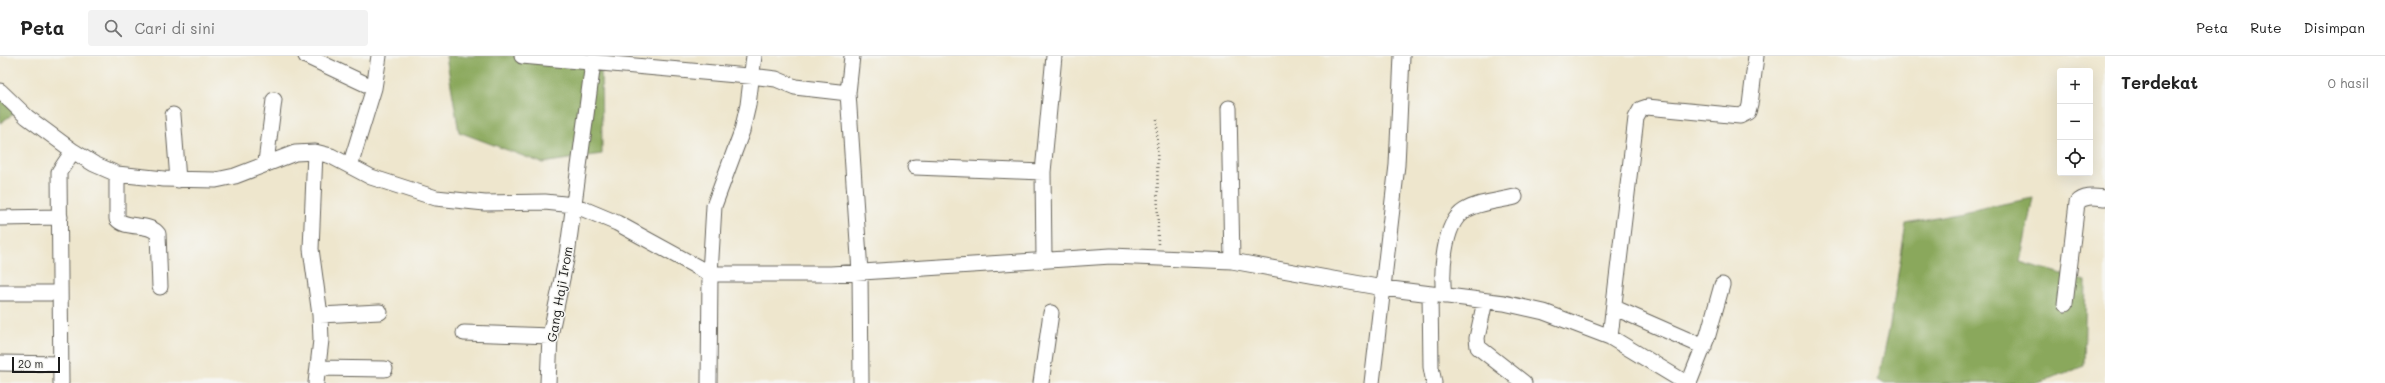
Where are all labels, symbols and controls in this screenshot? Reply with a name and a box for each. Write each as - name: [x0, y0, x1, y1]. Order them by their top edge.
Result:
- search box: [88, 10, 368, 46]
- text: Peta: [20, 15, 64, 40]
- icon: search: [102, 17, 124, 39]
- text: Cari di sini: [134, 18, 215, 38]
- text: Peta: [2196, 18, 2228, 37]
- text: Rute: [2250, 18, 2282, 37]
- text: Disimpan: [2304, 18, 2365, 37]
- map controls: [2057, 68, 2093, 176]
- button: +: [2057, 68, 2093, 104]
- text: Terdekat: [2121, 71, 2198, 93]
- text: 0 hasil: [2328, 74, 2369, 91]
- button: −: [2057, 104, 2093, 140]
- button: locate: [2057, 140, 2093, 176]
- street label: Gang Haji Irom: [542, 245, 576, 343]
- scale bar: [12, 355, 60, 374]
- text: 20 m: [18, 356, 43, 371]

